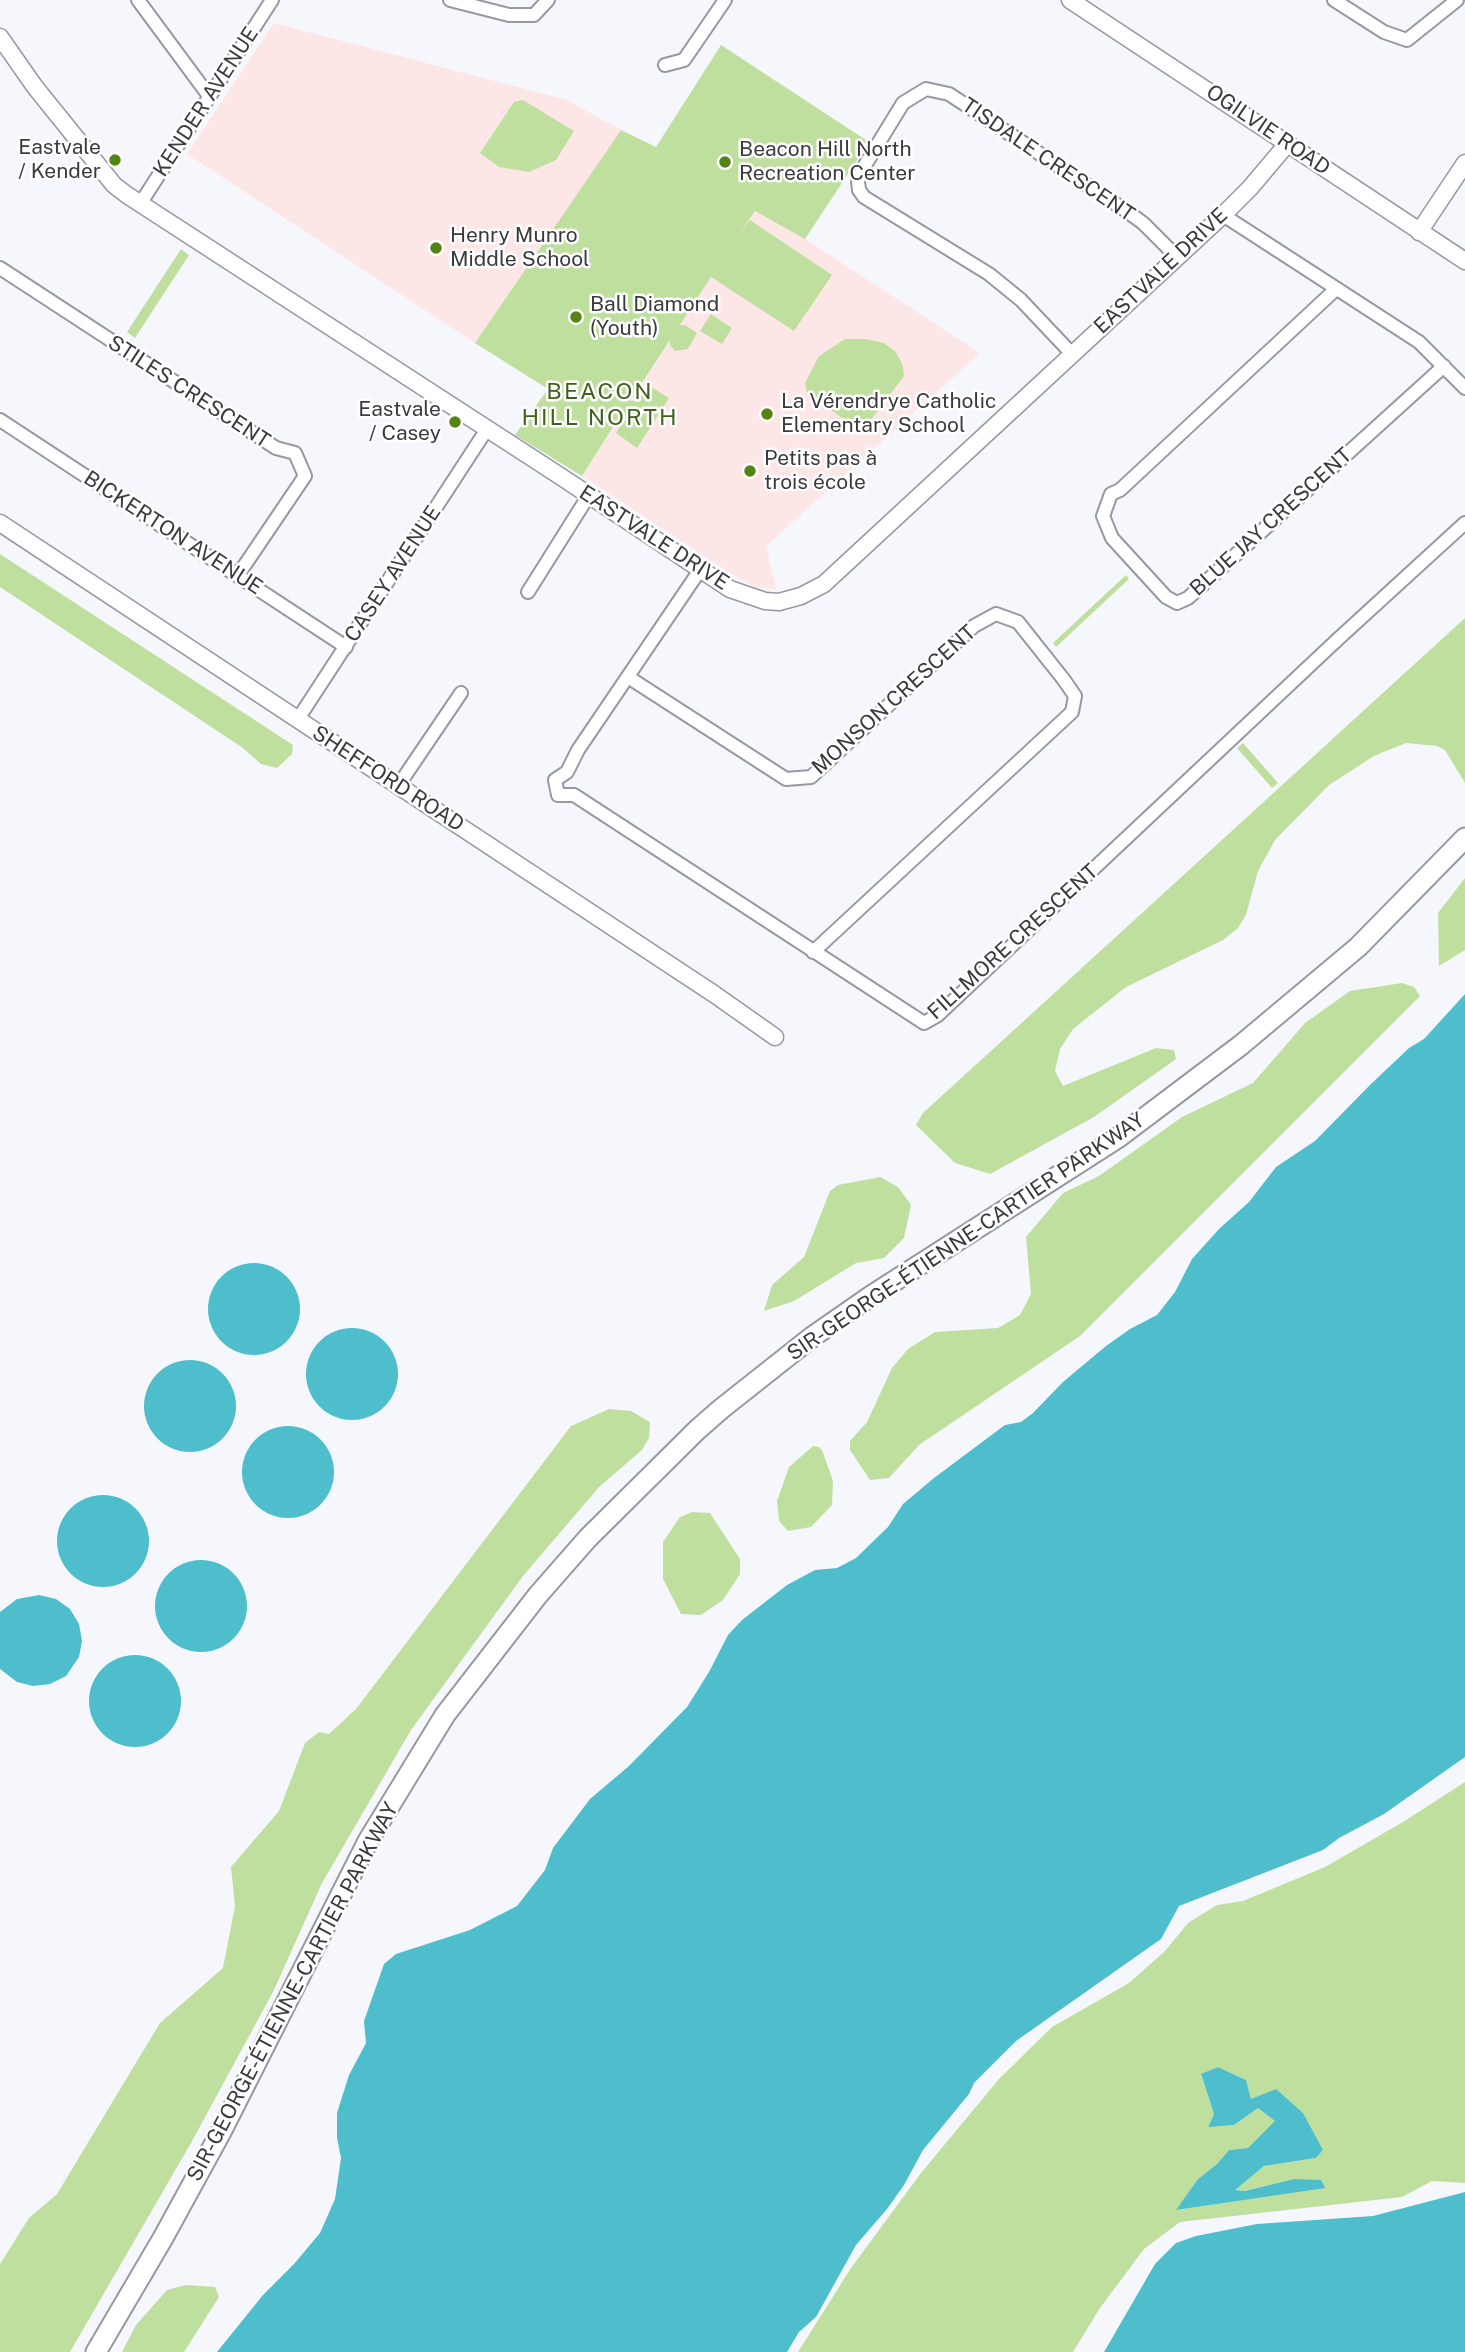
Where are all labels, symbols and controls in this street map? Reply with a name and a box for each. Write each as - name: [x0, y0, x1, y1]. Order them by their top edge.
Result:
- street label: KENDER AVENUE: [148, 22, 264, 182]
- street label: OGILVIE ROAD: [1201, 79, 1335, 181]
- street label: TISDALE CRESCENT: [957, 93, 1139, 227]
- place label: Eastvale / Kender: [18, 135, 101, 185]
- place label: Beacon Hill North Recreation Center: [739, 137, 915, 187]
- marker: Eastvale / Kender: [107, 152, 123, 168]
- marker: Beacon Hill North Recreation Center: [717, 154, 733, 170]
- street label: EASTVALE DRIVE: [1089, 203, 1233, 339]
- place label: Henry Munro Middle School: [450, 223, 589, 273]
- marker: Henry Munro Middle School: [428, 240, 444, 256]
- place label: Ball Diamond (Youth): [590, 292, 719, 342]
- marker: Ball Diamond (Youth): [568, 309, 584, 325]
- street label: STILES CRESCENT: [103, 330, 275, 454]
- district label: BEACON HILL NORTH: [523, 378, 677, 432]
- place label: La Vérendrye Catholic Elementary School: [781, 389, 996, 439]
- place label: Eastvale / Casey: [358, 397, 441, 447]
- marker: La Vérendrye Catholic Elementary School: [759, 406, 775, 422]
- marker: Eastvale / Casey: [447, 414, 463, 430]
- street label: BLUE JAY CRESCENT: [1185, 443, 1357, 601]
- place label: Petits pas à trois école: [764, 446, 877, 496]
- marker: Petits pas à trois école: [742, 463, 758, 479]
- street label: BICKERTON AVENUE: [79, 466, 267, 600]
- street label: EASTVALE DRIVE: [575, 480, 733, 596]
- street label: CASEY AVENUE: [340, 501, 446, 647]
- street label: MONSON CRESCENT: [807, 620, 981, 780]
- street label: SHEFFORD ROAD: [307, 721, 469, 837]
- street label: FILLMORE CRESCENT: [923, 859, 1103, 1025]
- street label: SIR-GEORGE-ÉTIENNE-CARTIER PARKWAY: [783, 1108, 1149, 1366]
- street label: SIR-GEORGE-ÉTIENNE-CARTIER PARKWAY: [182, 1798, 404, 2186]

